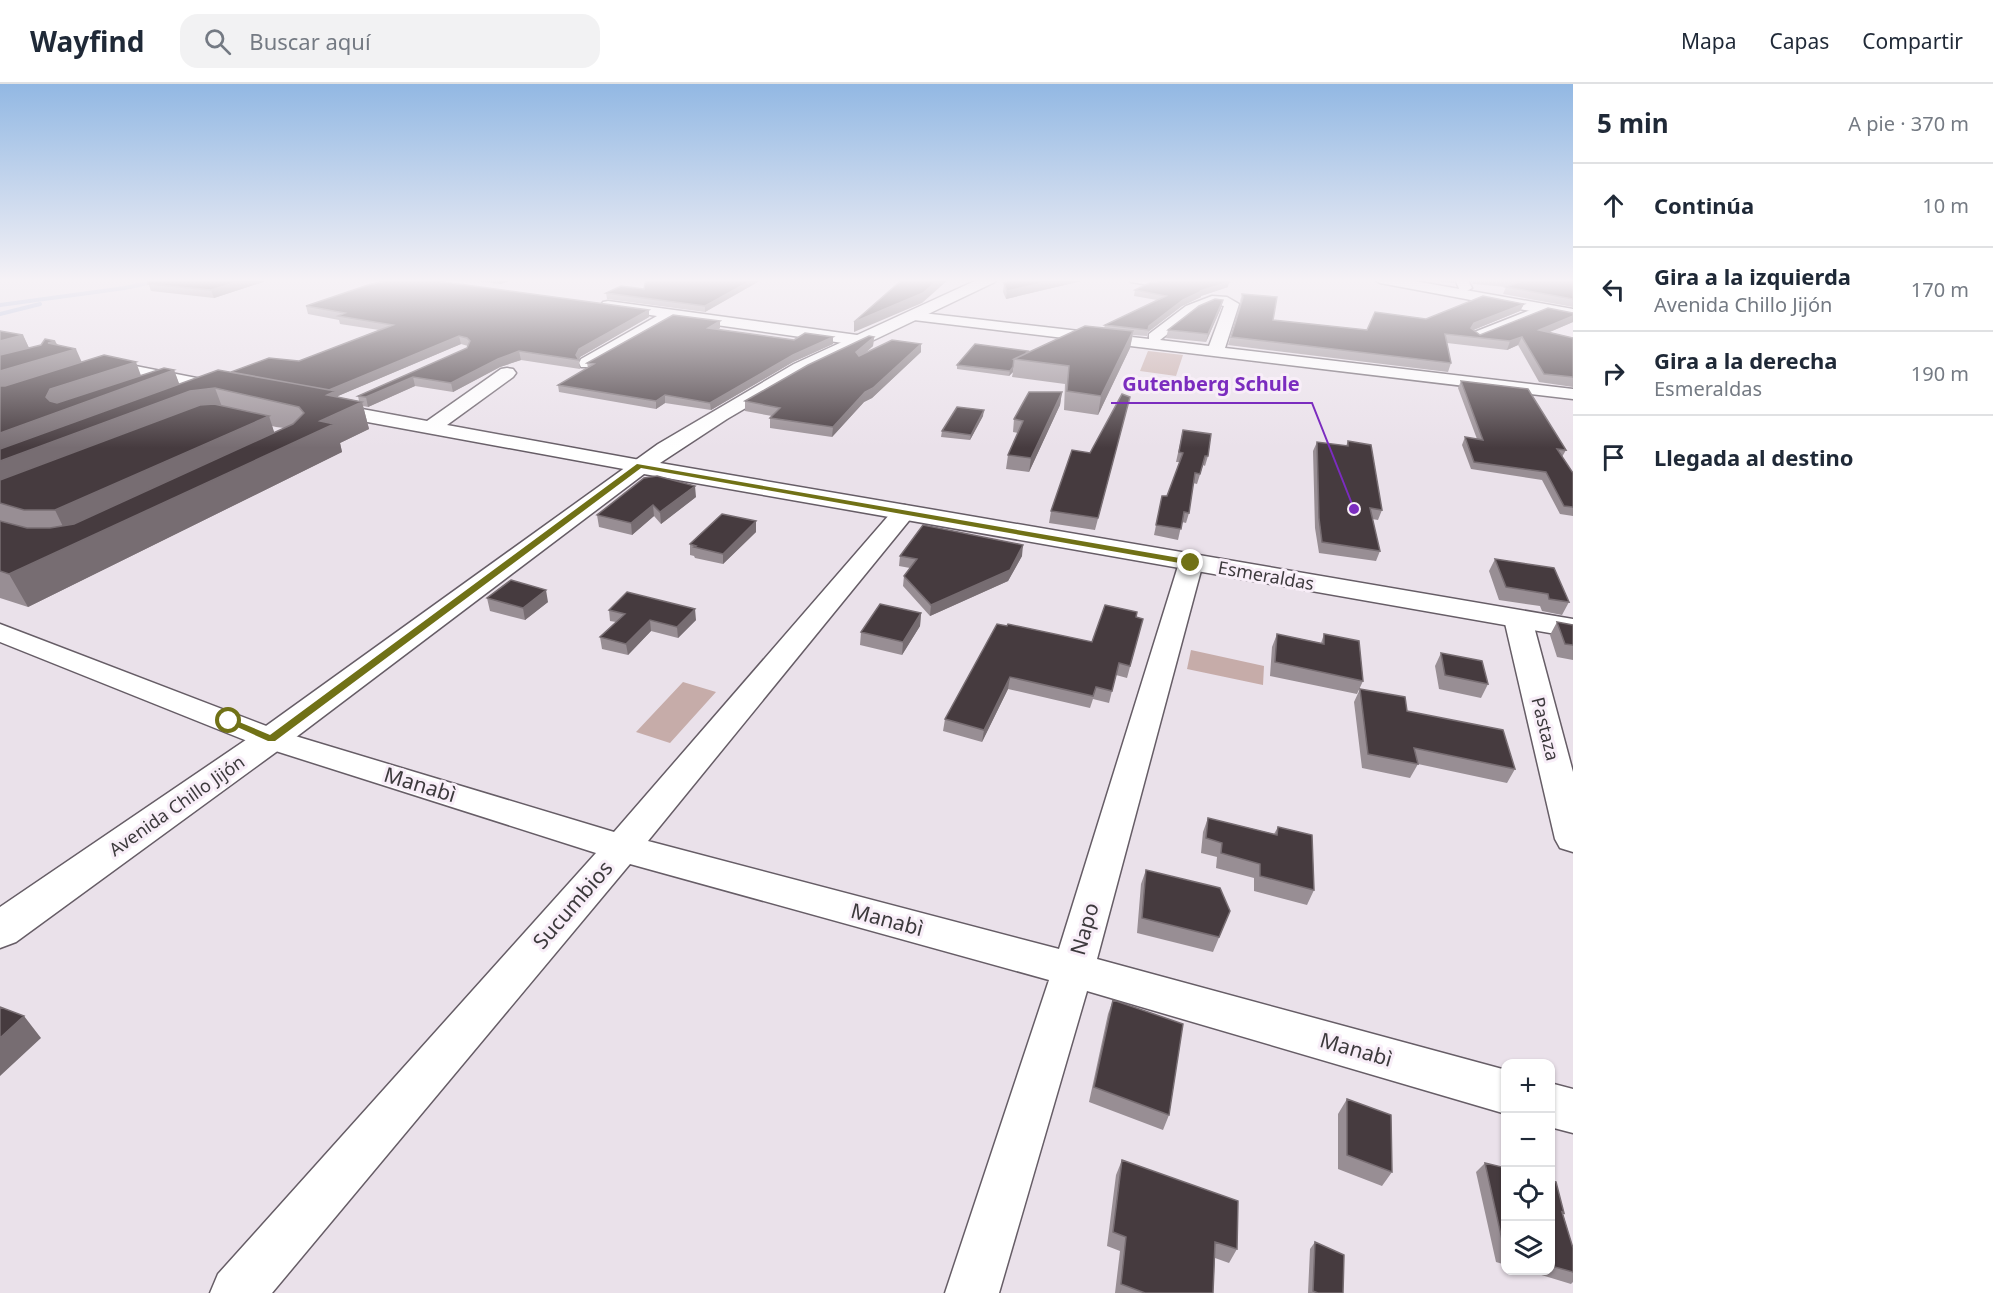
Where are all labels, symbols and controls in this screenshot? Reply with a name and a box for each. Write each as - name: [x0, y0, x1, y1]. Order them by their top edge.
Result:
- search box: [180, 14, 600, 68]
- text: Wayfind: [30, 22, 144, 60]
- icon: search: [201, 25, 234, 58]
- text: Buscar aquí: [249, 26, 371, 56]
- text: Mapa: [1681, 27, 1737, 55]
- text: Capas: [1770, 27, 1829, 55]
- text: Compartir: [1862, 27, 1963, 55]
- text: 5 min: [1597, 105, 1669, 141]
- text: A pie · 370 m: [1848, 110, 1969, 137]
- icon: ahead: [1597, 189, 1630, 222]
- text: Continúa: [1654, 190, 1754, 220]
- text: 10 m: [1922, 192, 1969, 219]
- text: Gira a la izquierda: [1654, 261, 1851, 291]
- icon: left: [1597, 273, 1630, 306]
- text: 170 m: [1911, 276, 1969, 303]
- text: Avenida Chillo Jijón: [1654, 291, 1832, 318]
- text: Gira a la derecha: [1654, 345, 1838, 375]
- icon: right: [1597, 357, 1630, 390]
- text: 190 m: [1911, 360, 1969, 387]
- callout: Gutenberg Schule: [1111, 365, 1312, 403]
- text: Gutenberg Schule: [1122, 370, 1300, 397]
- text: Esmeraldas: [1654, 375, 1762, 402]
- icon: arrive: [1597, 441, 1630, 474]
- text: Llegada al destino: [1654, 442, 1854, 472]
- route end: [1177, 549, 1203, 575]
- street label: Esmeraldas: [1216, 555, 1316, 595]
- street label: Pastaza: [1526, 694, 1565, 763]
- route start: [215, 707, 241, 733]
- street label: Avenida Chillo Jijón: [104, 749, 249, 861]
- street label: Manabì: [381, 760, 460, 808]
- street label: Sucumbios: [526, 854, 618, 954]
- street label: Manabì: [848, 896, 927, 942]
- street label: Napo: [1063, 899, 1105, 958]
- street label: Manabì: [1317, 1025, 1396, 1073]
- map controls: [1501, 1059, 1555, 1275]
- button: +: [1501, 1059, 1555, 1113]
- button: −: [1501, 1113, 1555, 1167]
- button: locate: [1501, 1167, 1555, 1221]
- button: layers: [1501, 1221, 1555, 1275]

